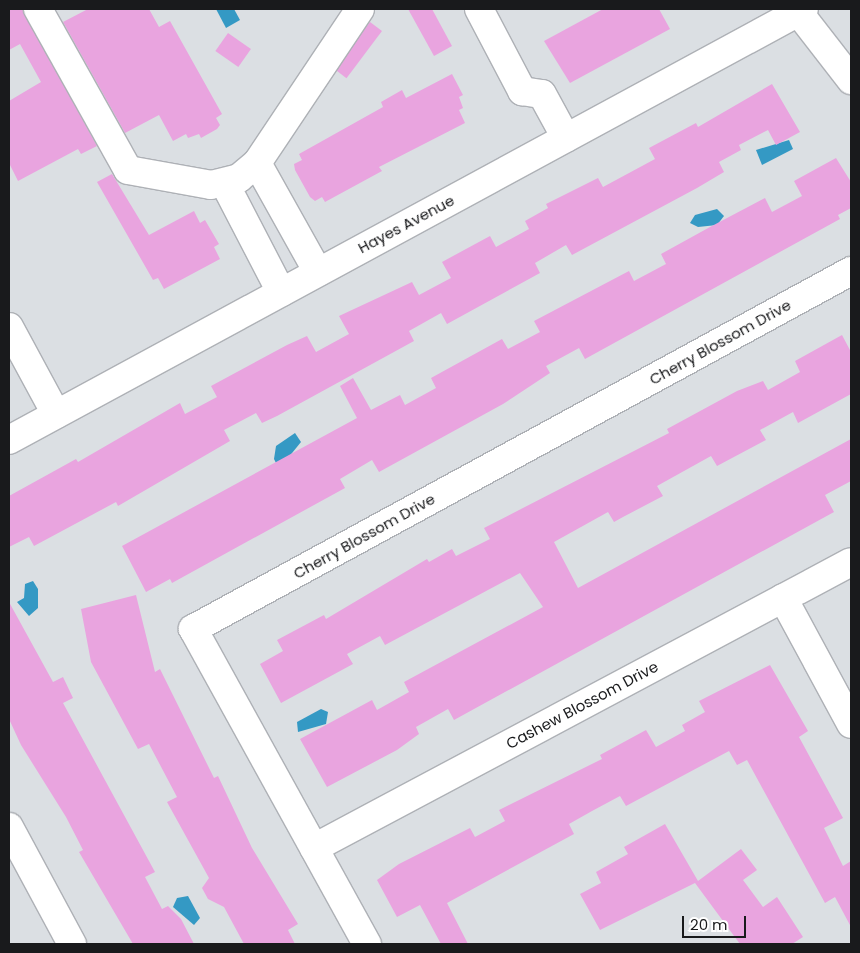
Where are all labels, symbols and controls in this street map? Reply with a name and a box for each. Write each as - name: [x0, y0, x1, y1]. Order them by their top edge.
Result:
- street label: Hayes Avenue: [355, 191, 457, 257]
- street label: Cherry Blossom Drive: [646, 296, 794, 388]
- street label: Cherry Blossom Drive: [290, 490, 438, 582]
- street label: Cashew Blossom Drive: [503, 657, 661, 753]
- scale bar: [685, 906, 749, 938]
- text: 20 m: [690, 914, 728, 935]

